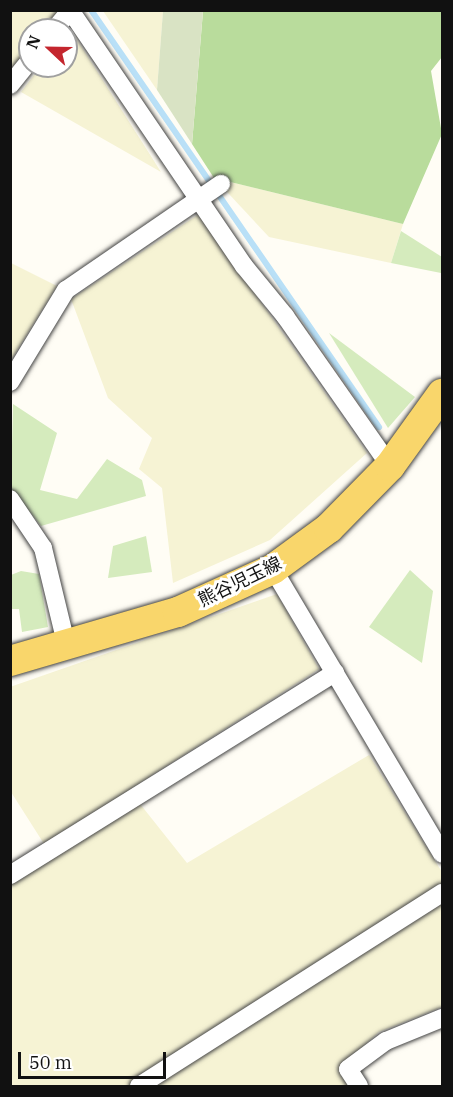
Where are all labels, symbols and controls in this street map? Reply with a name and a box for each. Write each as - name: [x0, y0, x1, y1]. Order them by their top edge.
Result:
- north arrow: [18, 18, 78, 78]
- text: N: [22, 32, 45, 52]
- street label: 熊谷児玉線: [195, 553, 285, 611]
- scale bar: [21, 1040, 170, 1078]
- text: 50 m: [29, 1051, 72, 1074]

